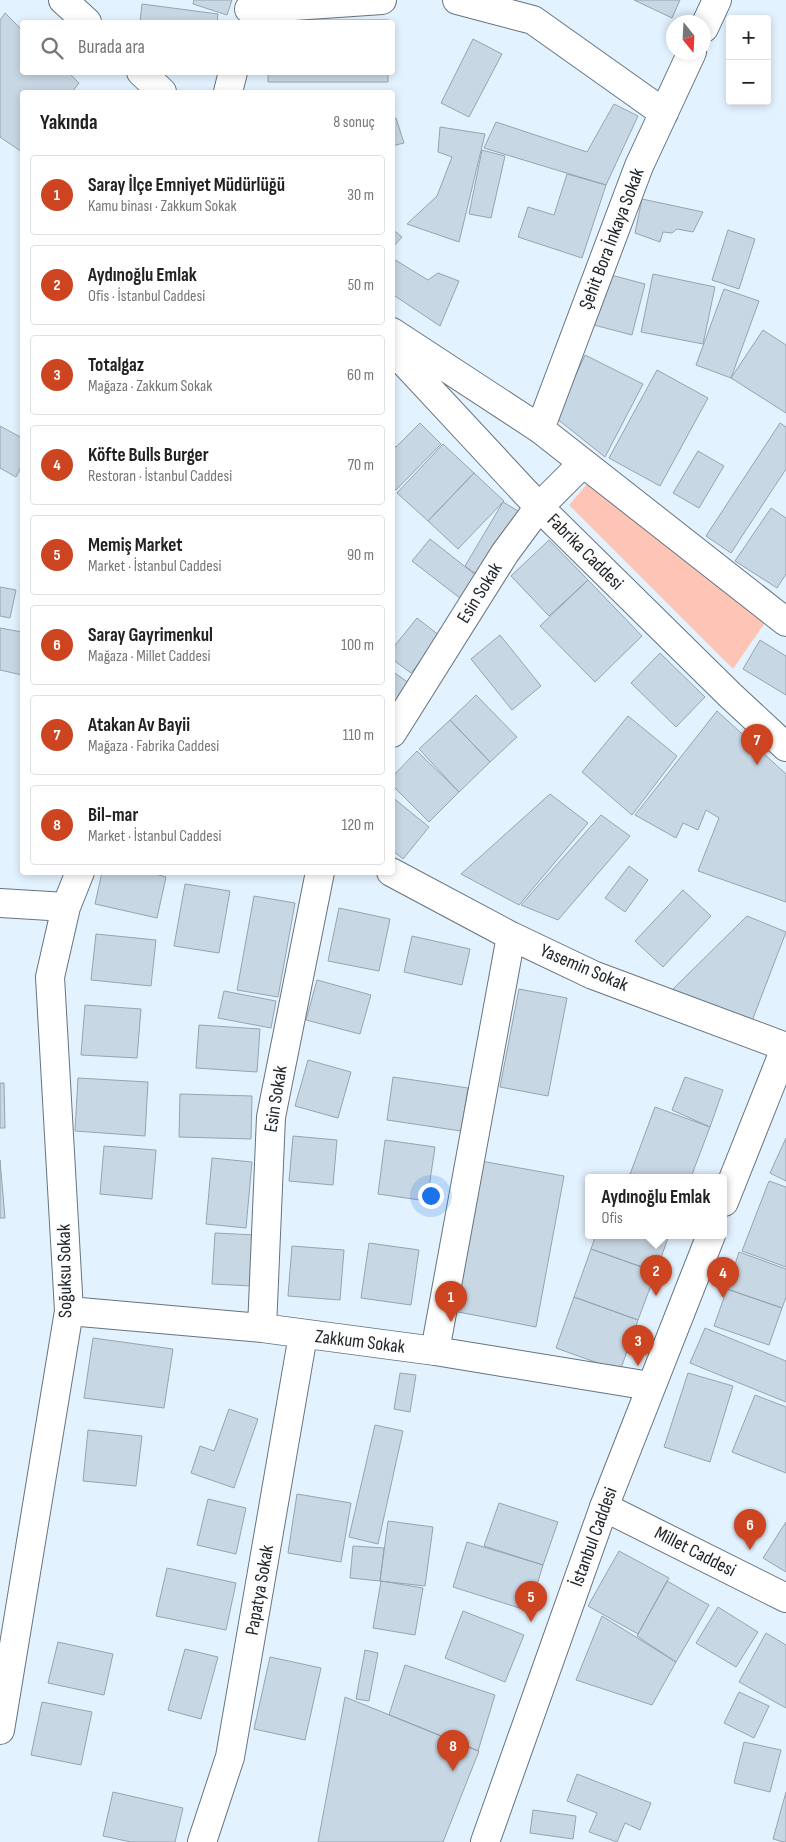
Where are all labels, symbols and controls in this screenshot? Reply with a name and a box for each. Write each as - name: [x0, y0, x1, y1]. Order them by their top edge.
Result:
- north arrow: [666, 15, 711, 60]
- map controls: [726, 15, 771, 105]
- button: +: [726, 15, 771, 60]
- search box: [20, 20, 395, 75]
- icon: search: [38, 34, 66, 62]
- text: Burada ara: [78, 36, 145, 59]
- button: −: [726, 60, 771, 105]
- text: Yakında: [40, 110, 97, 135]
- text: 8 sonuç: [333, 113, 375, 132]
- street label: Şehit Bora İnkaya Sokak: [574, 164, 650, 313]
- text: Saray İlçe Emniyet Müdürlüğü: [88, 174, 285, 197]
- text: 1: [54, 186, 60, 205]
- text: 30 m: [347, 186, 374, 205]
- text: Kamu binası · Zakkum Sokak: [88, 197, 237, 216]
- text: Aydınoğlu Emlak: [88, 264, 197, 287]
- text: 2: [53, 276, 61, 295]
- text: 50 m: [348, 276, 374, 295]
- text: Ofis · İstanbul Caddesi: [88, 287, 205, 306]
- text: Totalgaz: [88, 354, 144, 377]
- text: 3: [53, 366, 61, 385]
- text: 60 m: [347, 366, 374, 385]
- text: Mağaza · Zakkum Sokak: [88, 377, 212, 396]
- text: Köfte Bulls Burger: [88, 444, 209, 467]
- text: 4: [53, 456, 61, 475]
- text: 70 m: [348, 456, 374, 475]
- text: Restoran · İstanbul Caddesi: [88, 467, 232, 486]
- street label: Fabrika Caddesi: [542, 509, 628, 595]
- text: Memiş Market: [88, 534, 183, 557]
- text: 5: [53, 546, 61, 565]
- text: 90 m: [347, 546, 374, 565]
- text: Market · İstanbul Caddesi: [88, 557, 221, 576]
- street label: Esin Sokak: [452, 558, 508, 628]
- text: Saray Gayrimenkul: [88, 624, 213, 647]
- text: 6: [53, 636, 61, 655]
- text: 100 m: [341, 636, 374, 655]
- text: Mağaza · Millet Caddesi: [88, 647, 211, 666]
- text: Atakan Av Bayii: [88, 714, 190, 737]
- pin: 7: [741, 724, 773, 765]
- text: 7: [54, 726, 60, 745]
- text: 110 m: [343, 726, 374, 745]
- text: Mağaza · Fabrika Caddesi: [88, 737, 219, 756]
- text: Bil-mar: [88, 804, 138, 827]
- text: 8: [53, 816, 61, 835]
- text: 120 m: [342, 816, 374, 835]
- text: Market · İstanbul Caddesi: [88, 827, 221, 846]
- street label: Yasemin Sokak: [536, 939, 632, 997]
- street label: Esin Sokak: [259, 1063, 293, 1134]
- popup: [585, 1174, 727, 1239]
- your location: [418, 1183, 444, 1209]
- text: Aydınoğlu Emlak: [602, 1186, 710, 1209]
- text: Ofis: [602, 1209, 623, 1228]
- street label: Soğuksu Sokak: [53, 1223, 77, 1318]
- pin: 2: [640, 1255, 672, 1296]
- pin: 4: [707, 1257, 739, 1298]
- pin: 1: [435, 1281, 467, 1322]
- street label: Zakkum Sokak: [314, 1325, 407, 1359]
- pin: 3: [622, 1325, 654, 1366]
- street label: İstanbul Caddesi: [565, 1484, 623, 1590]
- pin: 6: [734, 1509, 766, 1550]
- street label: Millet Caddesi: [650, 1522, 740, 1582]
- street label: Papatya Sokak: [241, 1542, 279, 1637]
- pin: 5: [515, 1581, 547, 1622]
- pin: 8: [437, 1730, 469, 1771]

